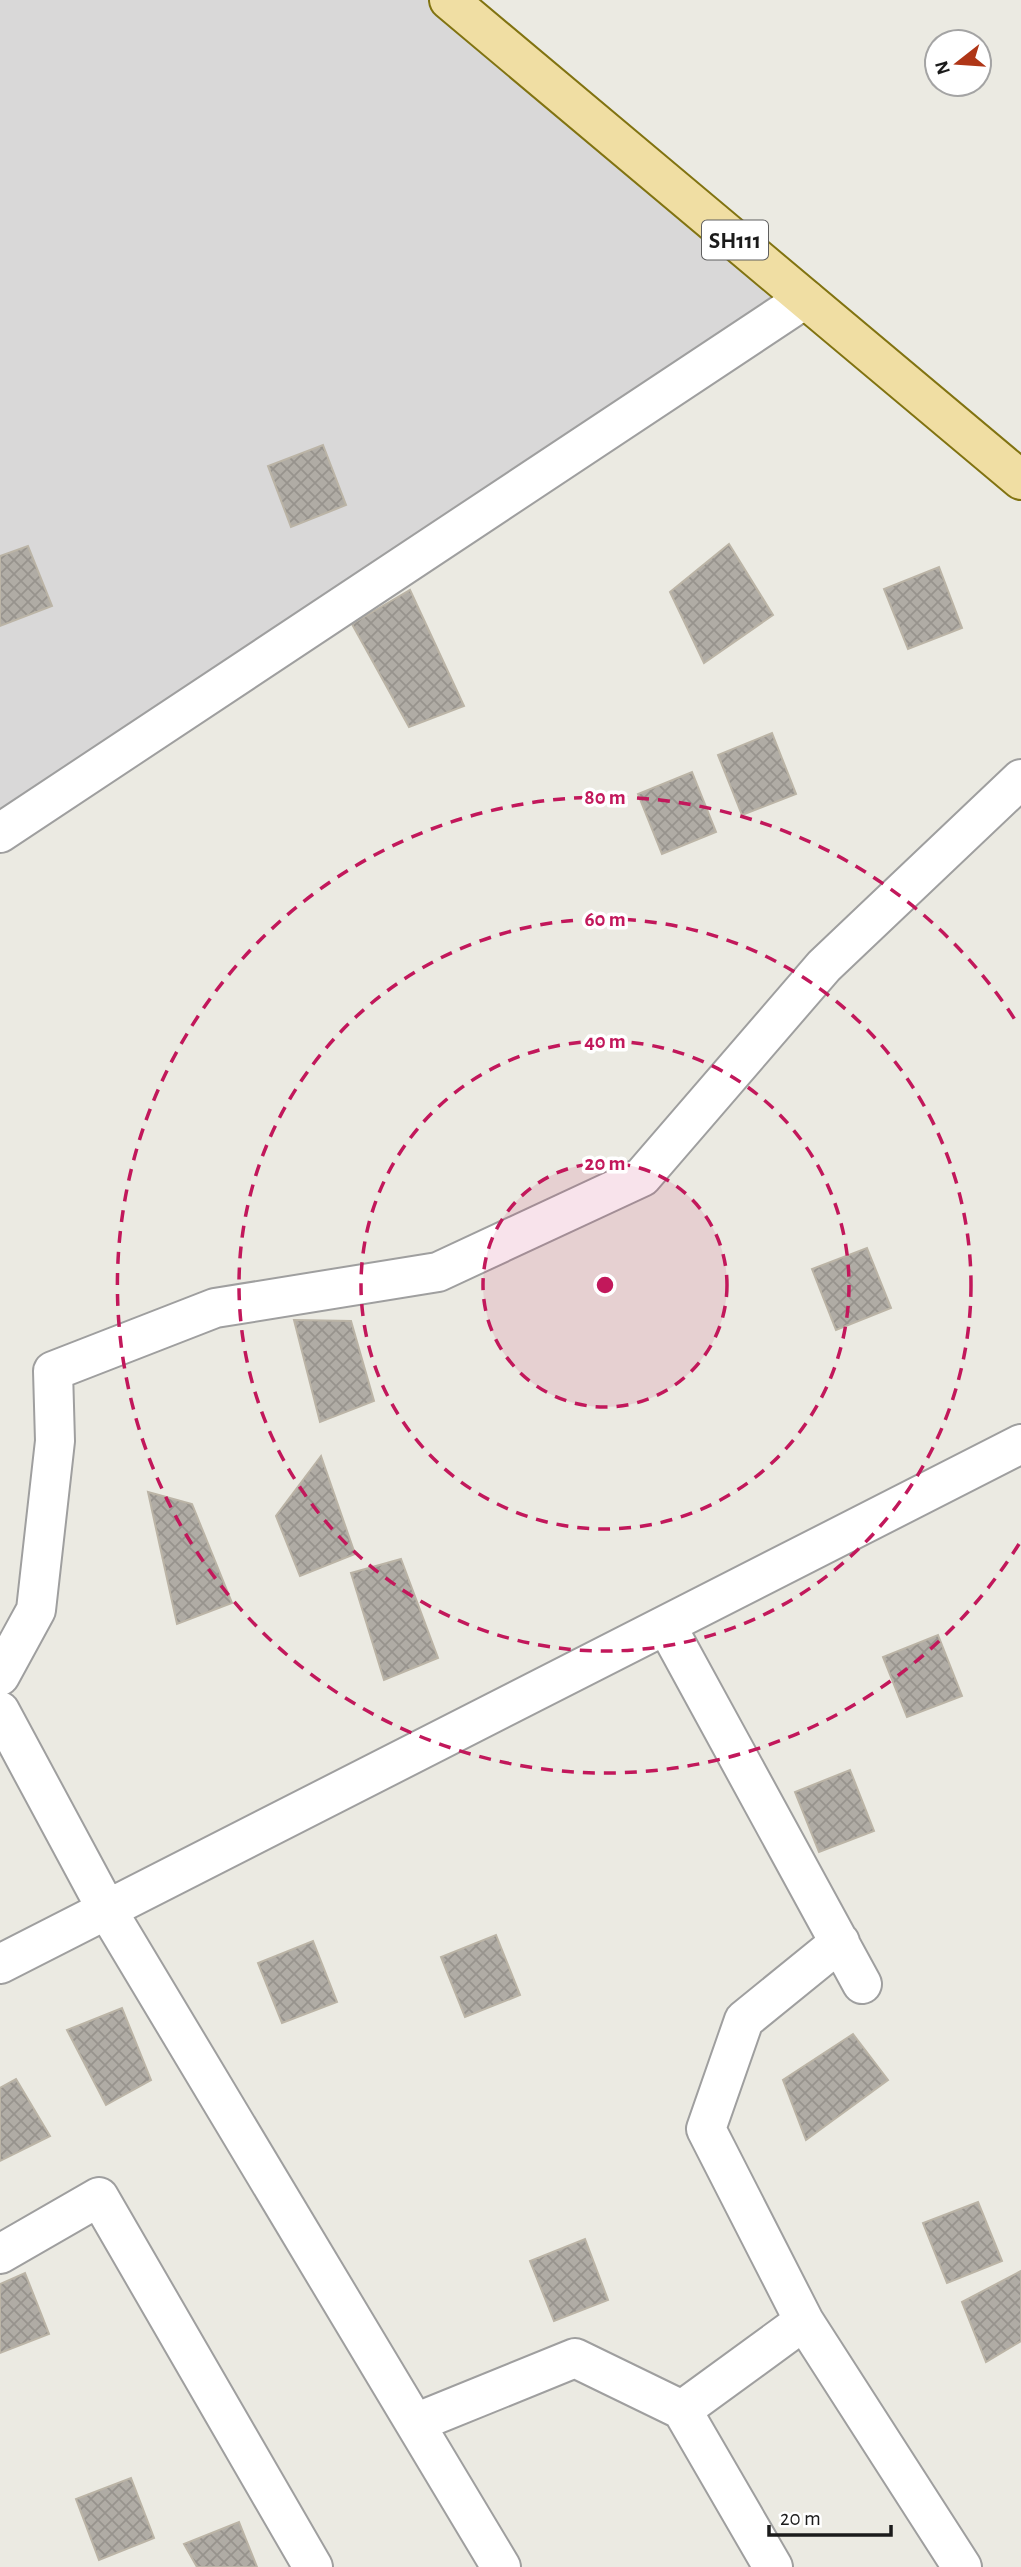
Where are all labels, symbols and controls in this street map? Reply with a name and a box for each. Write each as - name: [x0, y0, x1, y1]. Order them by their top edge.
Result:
- north arrow: [923, 28, 993, 98]
- text: N: [932, 58, 954, 77]
- road number: SH111: [702, 220, 768, 260]
- text: 80 m: [584, 787, 626, 808]
- text: 60 m: [584, 909, 626, 930]
- text: 40 m: [584, 1031, 626, 1052]
- text: 20 m: [585, 1153, 625, 1174]
- centre of rings: [593, 1273, 617, 1297]
- scale bar: [769, 2494, 892, 2538]
- text: 20 m: [780, 2508, 821, 2529]

